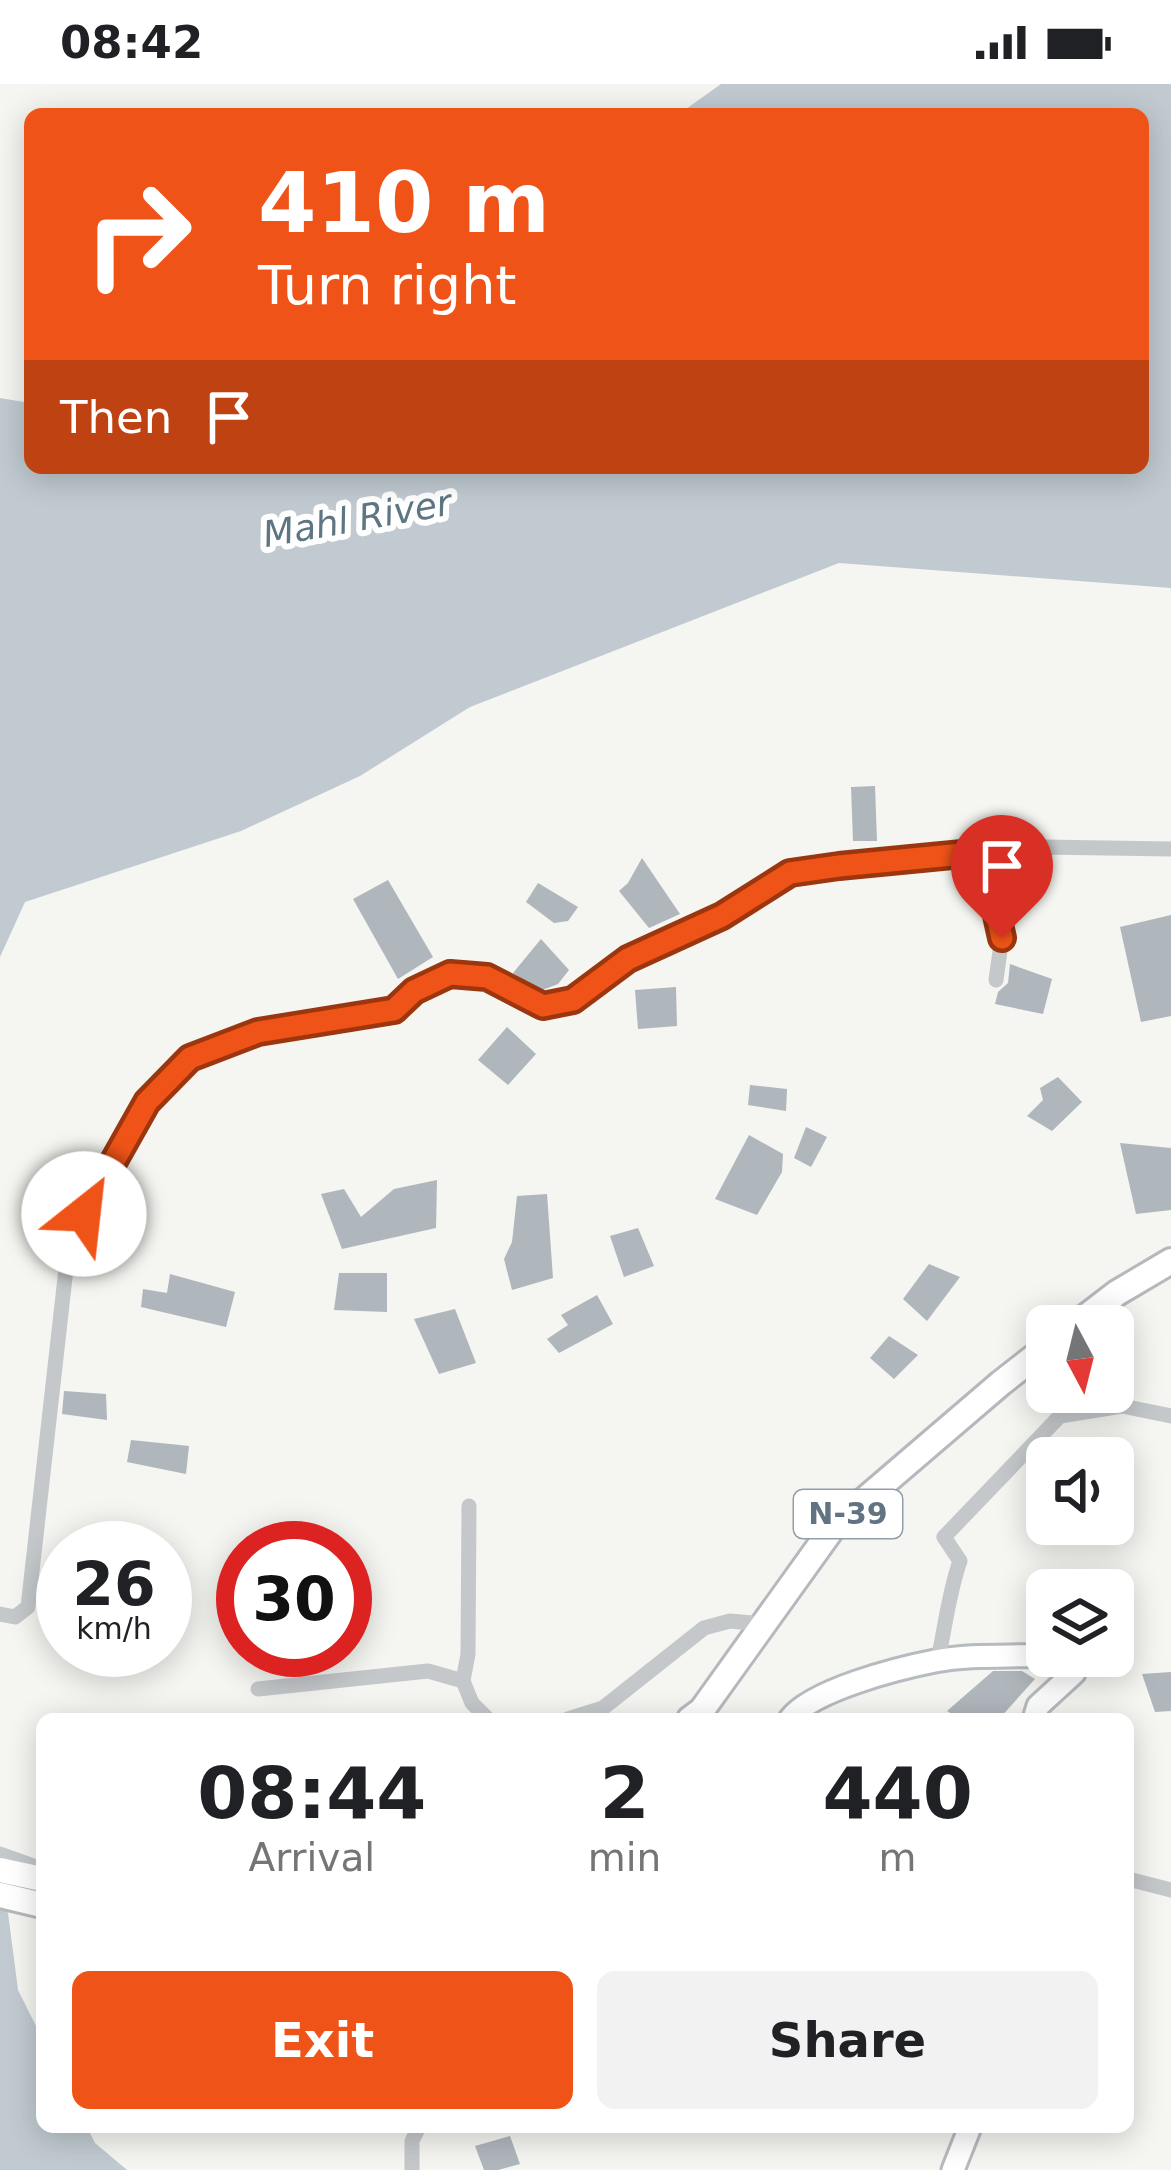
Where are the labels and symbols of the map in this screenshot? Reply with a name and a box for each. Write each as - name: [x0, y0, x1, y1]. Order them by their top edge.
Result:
- water label: Mahl River: [260, 481, 457, 555]
- pin: [951, 815, 1053, 938]
- position arrow: [21, 1151, 147, 1277]
- north arrow: [1026, 1305, 1134, 1413]
- road number: N-39: [794, 1490, 902, 1538]
- speed limit sign: 30: [216, 1521, 372, 1677]

